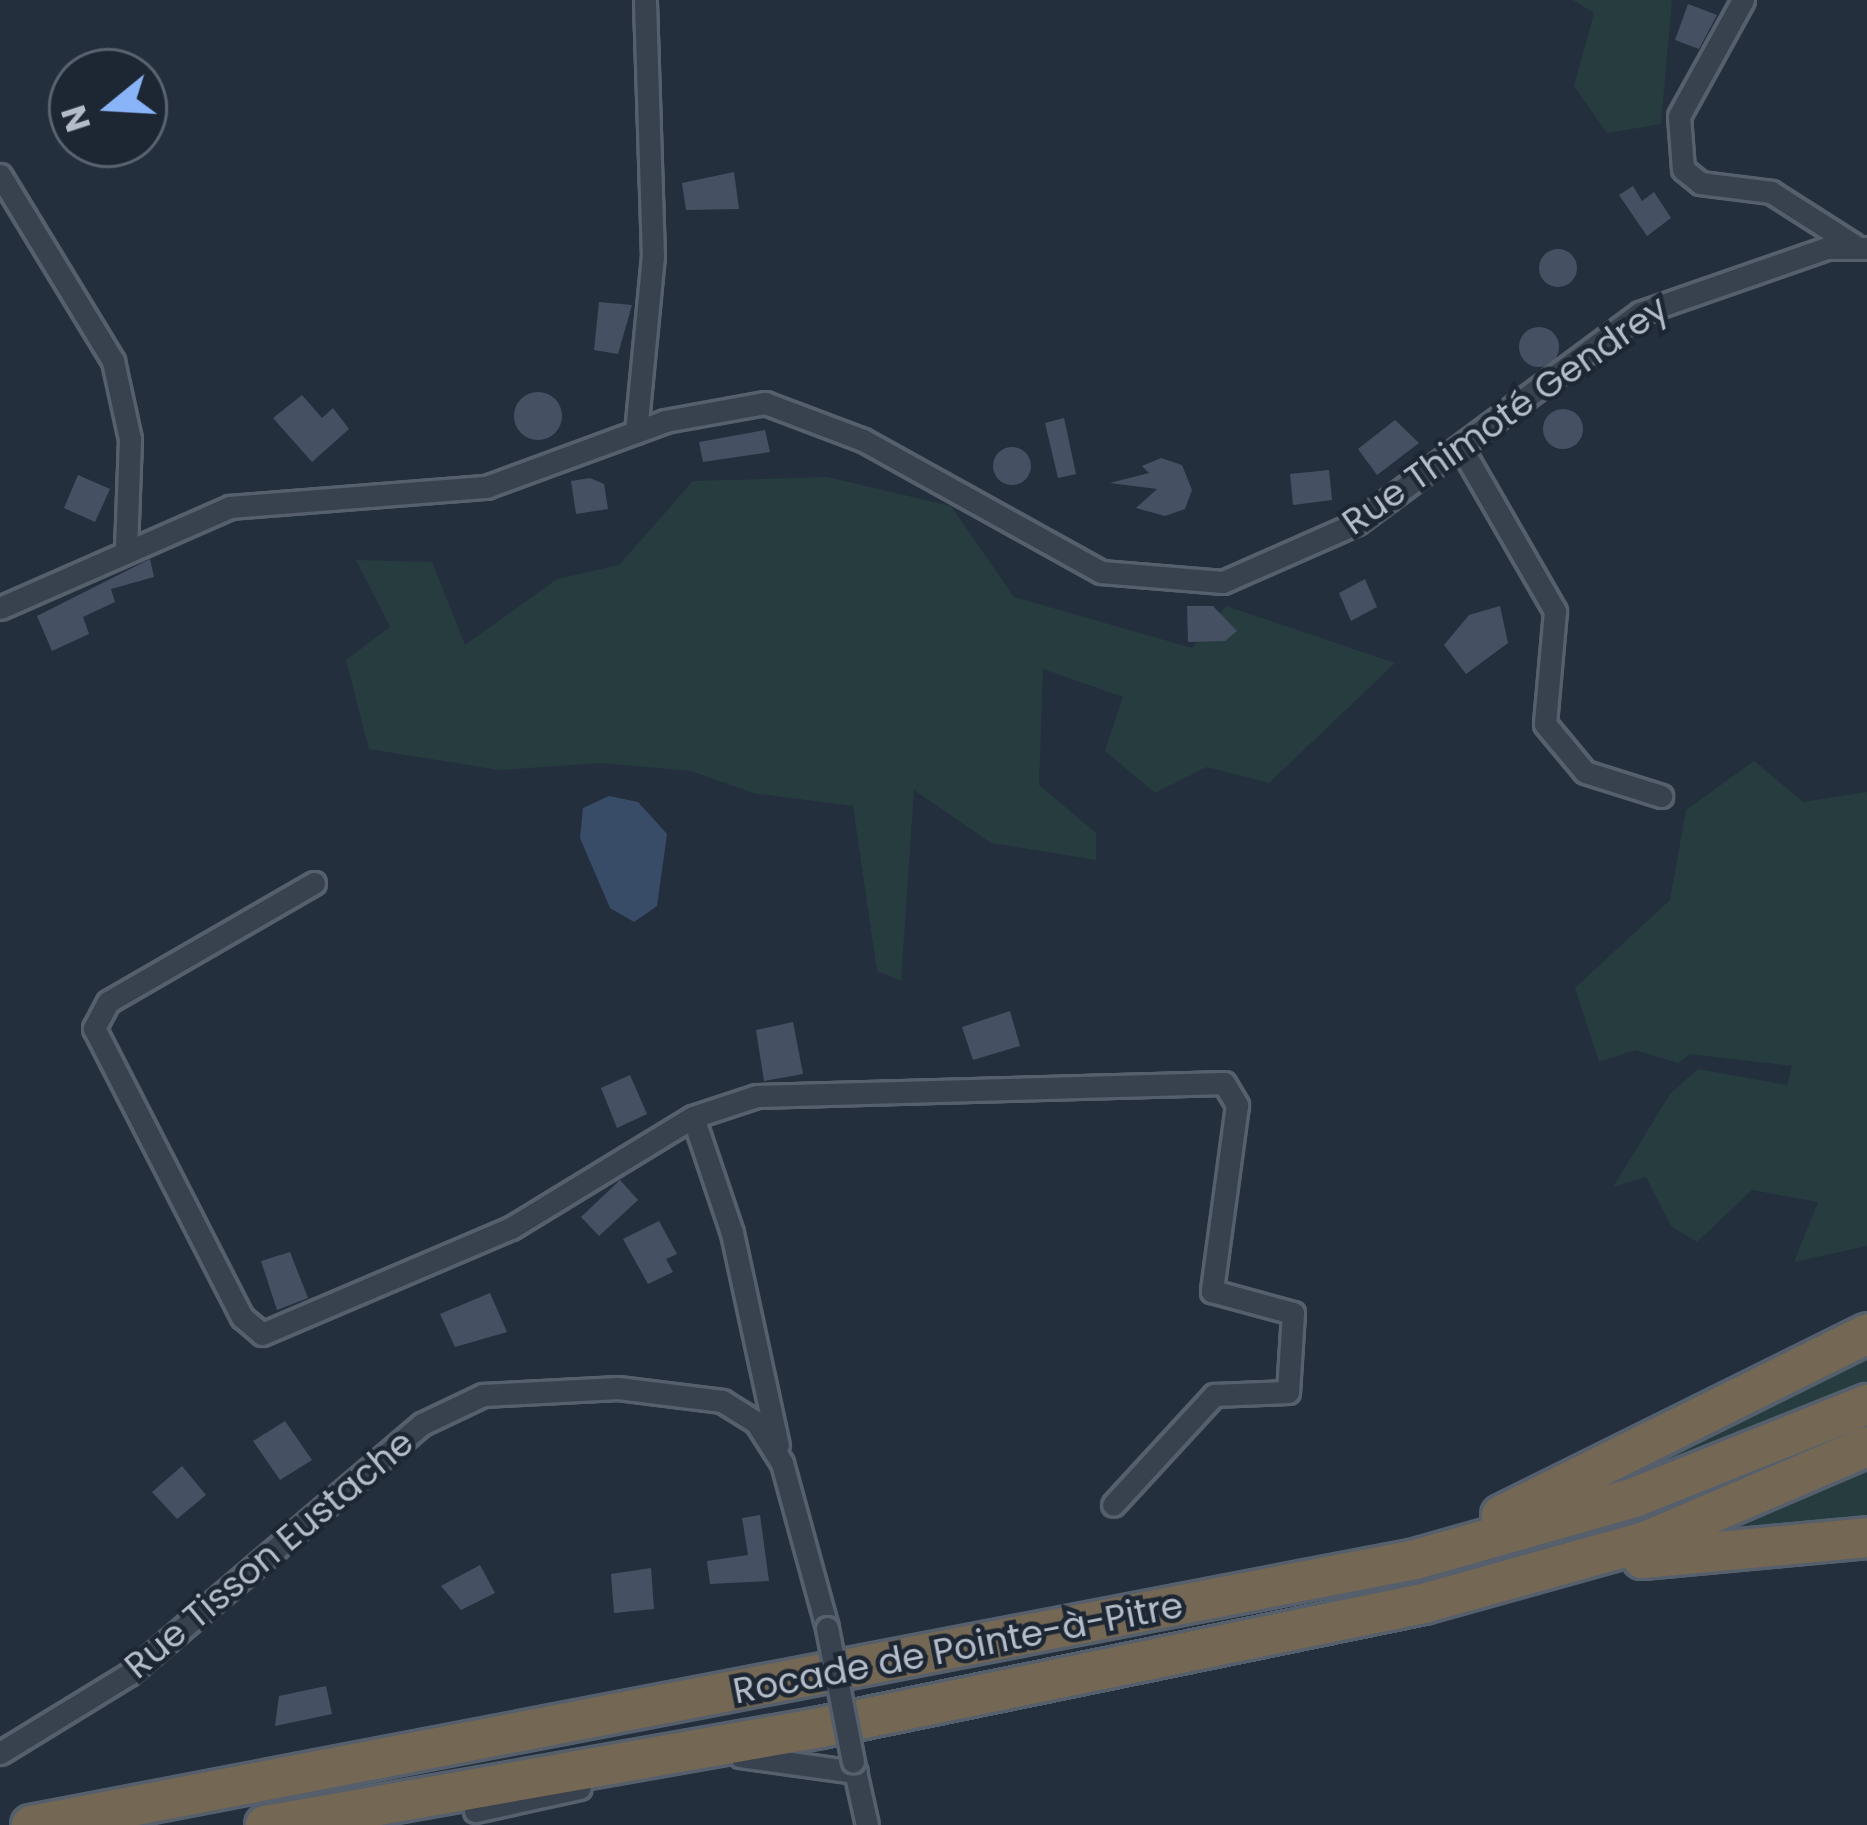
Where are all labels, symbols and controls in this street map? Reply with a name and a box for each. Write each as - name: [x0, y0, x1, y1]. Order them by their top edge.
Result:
- north arrow: [48, 48, 168, 168]
- text: N: [50, 99, 102, 137]
- street label: Rue Thimoté Gendrey: [1334, 286, 1676, 544]
- street label: Rue Tisson Eustache: [116, 1421, 422, 1687]
- street label: Rocade de Pointe-à-Pitre: [729, 1583, 1187, 1713]

